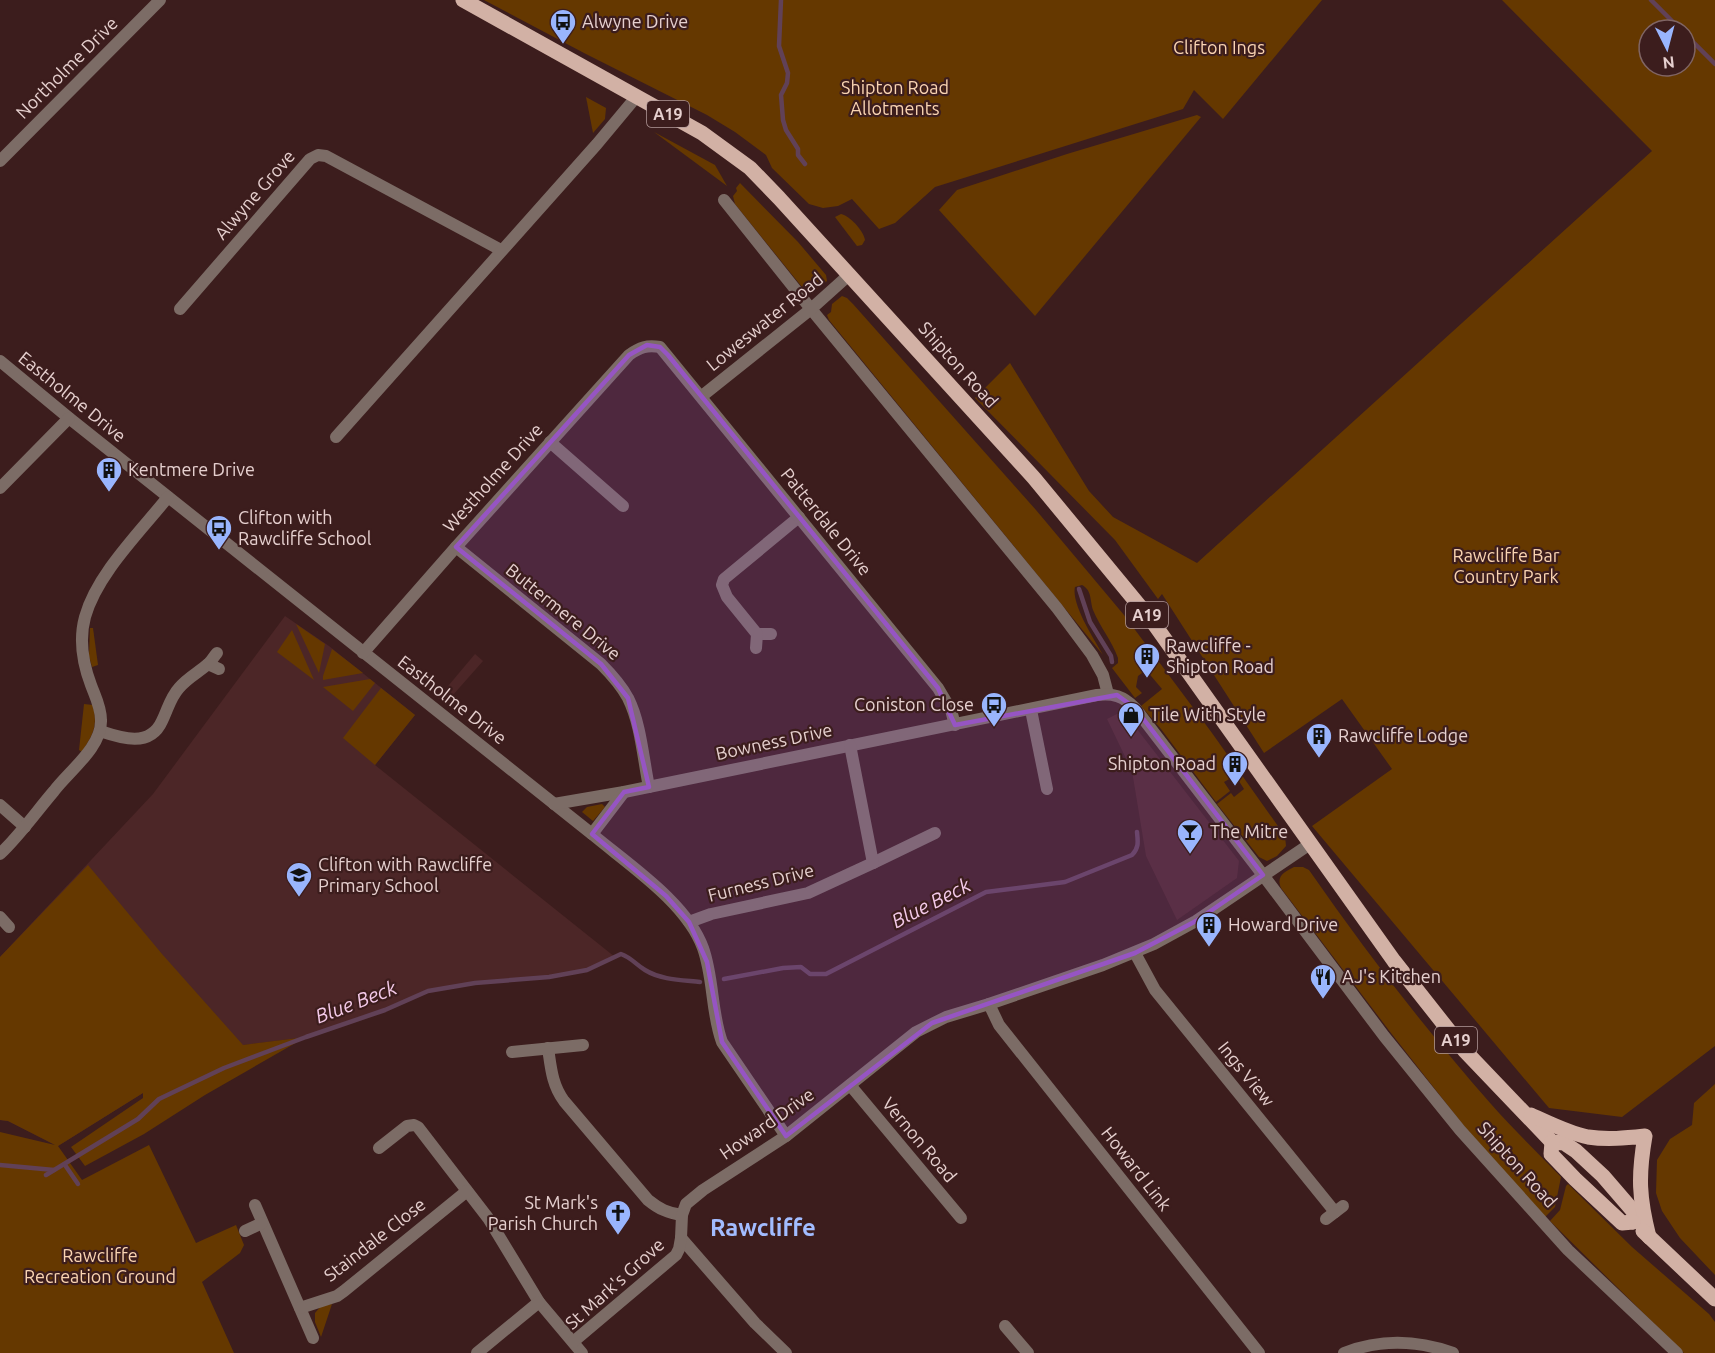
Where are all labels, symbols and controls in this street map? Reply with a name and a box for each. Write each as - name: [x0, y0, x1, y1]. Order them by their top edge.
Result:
- bus stop icon: Alwyne Drive: [548, 7, 578, 45]
- place label: Alwyne Drive: [582, 11, 688, 31]
- street label: Northolme Drive: [12, 13, 121, 122]
- north arrow: [1637, 18, 1697, 78]
- park label: Clifton Ings: [1173, 37, 1265, 57]
- text: N: [1662, 53, 1675, 72]
- park label: Shipton Road Allotments: [841, 77, 949, 118]
- road number: A19: [647, 101, 689, 127]
- street label: Alwyne Grove: [210, 146, 298, 243]
- street label: Loweswater Road: [702, 268, 827, 374]
- street label: Shipton Road: [915, 317, 1002, 411]
- street label: Eastholme Drive: [15, 347, 130, 445]
- street label: Westholme Drive: [438, 419, 546, 536]
- building icon: Kentmere Drive: [94, 455, 124, 493]
- place label: Kentmere Drive: [128, 459, 255, 479]
- street label: Patterdale Drive: [778, 464, 876, 579]
- place label: Clifton with Rawcliffe School: [238, 507, 372, 548]
- bus stop icon: Clifton with Rawcliffe School: [204, 513, 234, 551]
- park label: Rawcliffe Bar Country Park: [1452, 545, 1560, 586]
- street label: Buttermere Drive: [502, 559, 625, 664]
- road number: A19: [1126, 602, 1168, 628]
- place label: Rawcliffe - Shipton Road: [1166, 635, 1274, 676]
- building icon: Rawcliffe - Shipton Road: [1132, 641, 1162, 679]
- street label: Eastholme Drive: [394, 651, 511, 748]
- bus stop icon: Coniston Close: [979, 690, 1009, 728]
- place label: Coniston Close: [854, 694, 974, 714]
- shop icon: Tile With Style: [1116, 700, 1146, 738]
- place label: Tile With Style: [1150, 704, 1266, 724]
- street label: Bowness Drive: [714, 719, 834, 763]
- building icon: Rawcliffe Lodge: [1304, 721, 1334, 759]
- place label: Rawcliffe Lodge: [1338, 725, 1468, 745]
- building icon: Shipton Road: [1220, 749, 1250, 787]
- place label: Shipton Road: [1108, 753, 1216, 773]
- bar icon: The Mitre: [1175, 817, 1205, 855]
- place label: The Mitre: [1210, 821, 1288, 841]
- place label: Clifton with Rawcliffe Primary School: [318, 854, 492, 895]
- street label: Furness Drive: [706, 859, 816, 905]
- school or university icon: Clifton with Rawcliffe Primary School: [284, 860, 314, 898]
- water label: Blue Beck: [887, 873, 975, 932]
- building icon: Howard Drive: [1194, 910, 1224, 948]
- place label: Howard Drive: [1228, 914, 1338, 934]
- restaurant icon: AJ's Kitchen: [1308, 962, 1338, 1000]
- place label: AJ's Kitchen: [1342, 966, 1441, 986]
- water label: Blue Beck: [312, 975, 401, 1028]
- road number: A19: [1435, 1027, 1477, 1053]
- street label: Ings View: [1215, 1037, 1279, 1110]
- street label: Howard Drive: [716, 1083, 817, 1163]
- street label: Vernon Road: [879, 1093, 961, 1186]
- street label: Shipton Road: [1474, 1117, 1561, 1211]
- street label: Howard Link: [1098, 1123, 1176, 1214]
- place label: St Mark's Parish Church: [488, 1192, 598, 1233]
- street label: Staindale Close: [320, 1193, 429, 1285]
- church icon: St Mark's Parish Church: [603, 1198, 633, 1236]
- district label: Rawcliffe: [710, 1214, 816, 1241]
- street label: St Mark's Grove: [561, 1234, 668, 1333]
- park label: Rawcliffe Recreation Ground: [24, 1245, 176, 1286]

